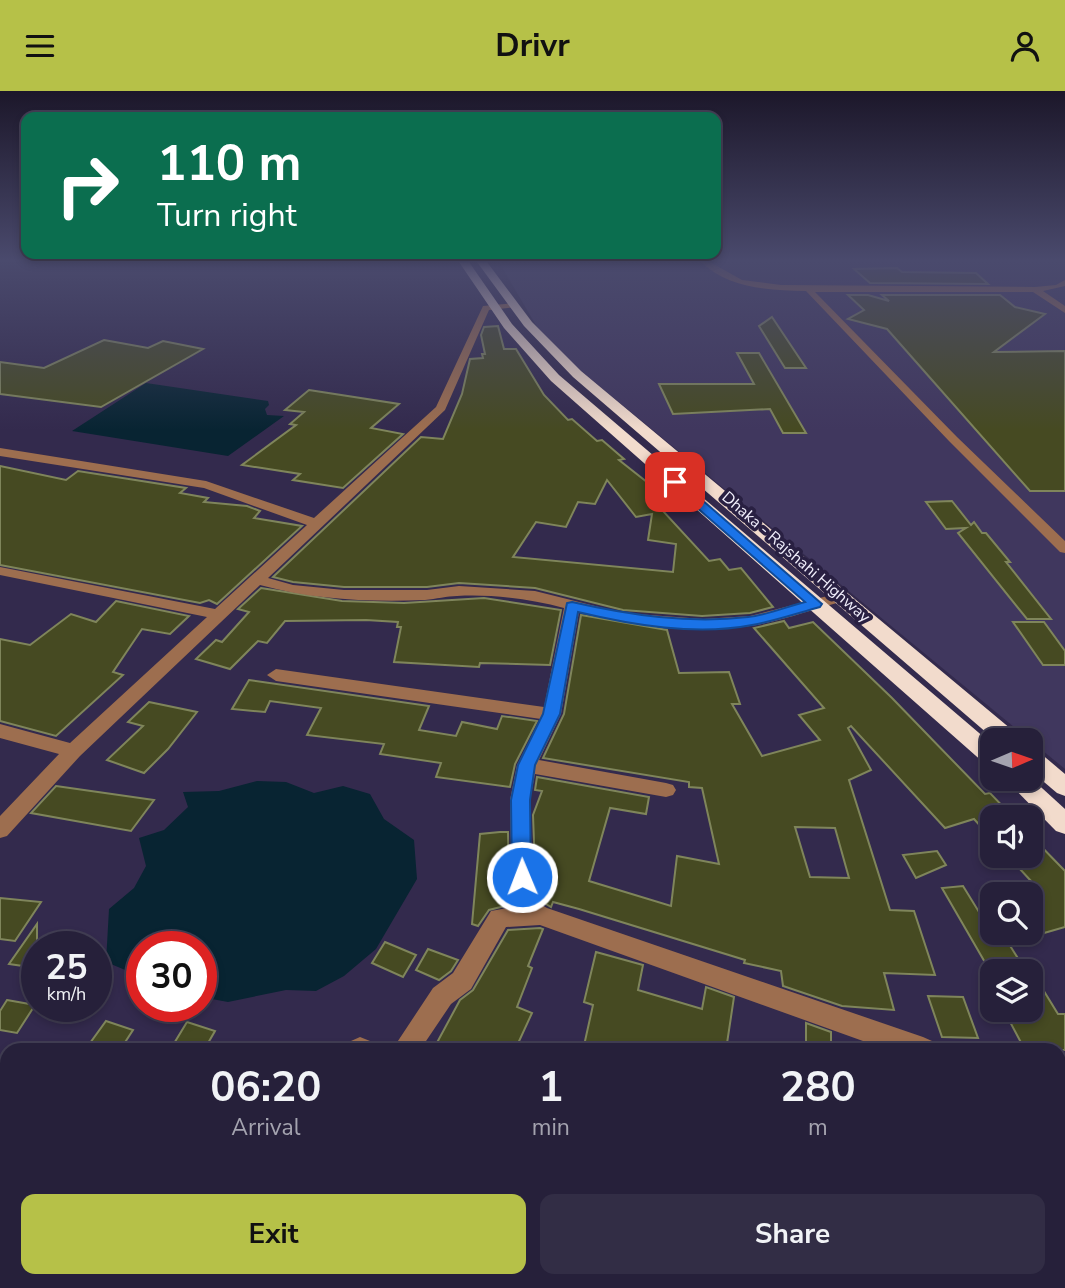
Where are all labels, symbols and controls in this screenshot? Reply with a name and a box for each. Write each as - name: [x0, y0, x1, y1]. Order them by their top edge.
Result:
- text: Drivr: [495, 24, 570, 67]
- icon: menu: [21, 27, 59, 65]
- icon: person: [1006, 27, 1044, 65]
- text: 110 m: [157, 130, 301, 197]
- icon: right: [42, 140, 133, 231]
- text: Turn right: [157, 194, 297, 237]
- pin: [645, 452, 705, 512]
- icon: arrive: [656, 463, 694, 501]
- street label: Dhaka - Rajshahi Highway: [717, 486, 876, 628]
- north arrow: [980, 728, 1043, 791]
- map controls: [980, 728, 1043, 1022]
- button: sound: [980, 805, 1043, 868]
- position arrow: [485, 840, 559, 914]
- button: search: [980, 882, 1043, 945]
- speed limit sign: 30: [126, 931, 217, 1022]
- text: 25: [45, 944, 88, 991]
- button: layers: [980, 959, 1043, 1022]
- text: km/h: [47, 982, 86, 1006]
- text: 06:20: [210, 1059, 321, 1116]
- text: 1: [538, 1059, 563, 1116]
- text: 280: [780, 1059, 856, 1116]
- text: Arrival: [231, 1112, 300, 1143]
- text: min: [532, 1112, 570, 1143]
- text: m: [808, 1112, 828, 1143]
- button: Exit: [21, 1194, 526, 1274]
- button: Share: [540, 1194, 1045, 1274]

